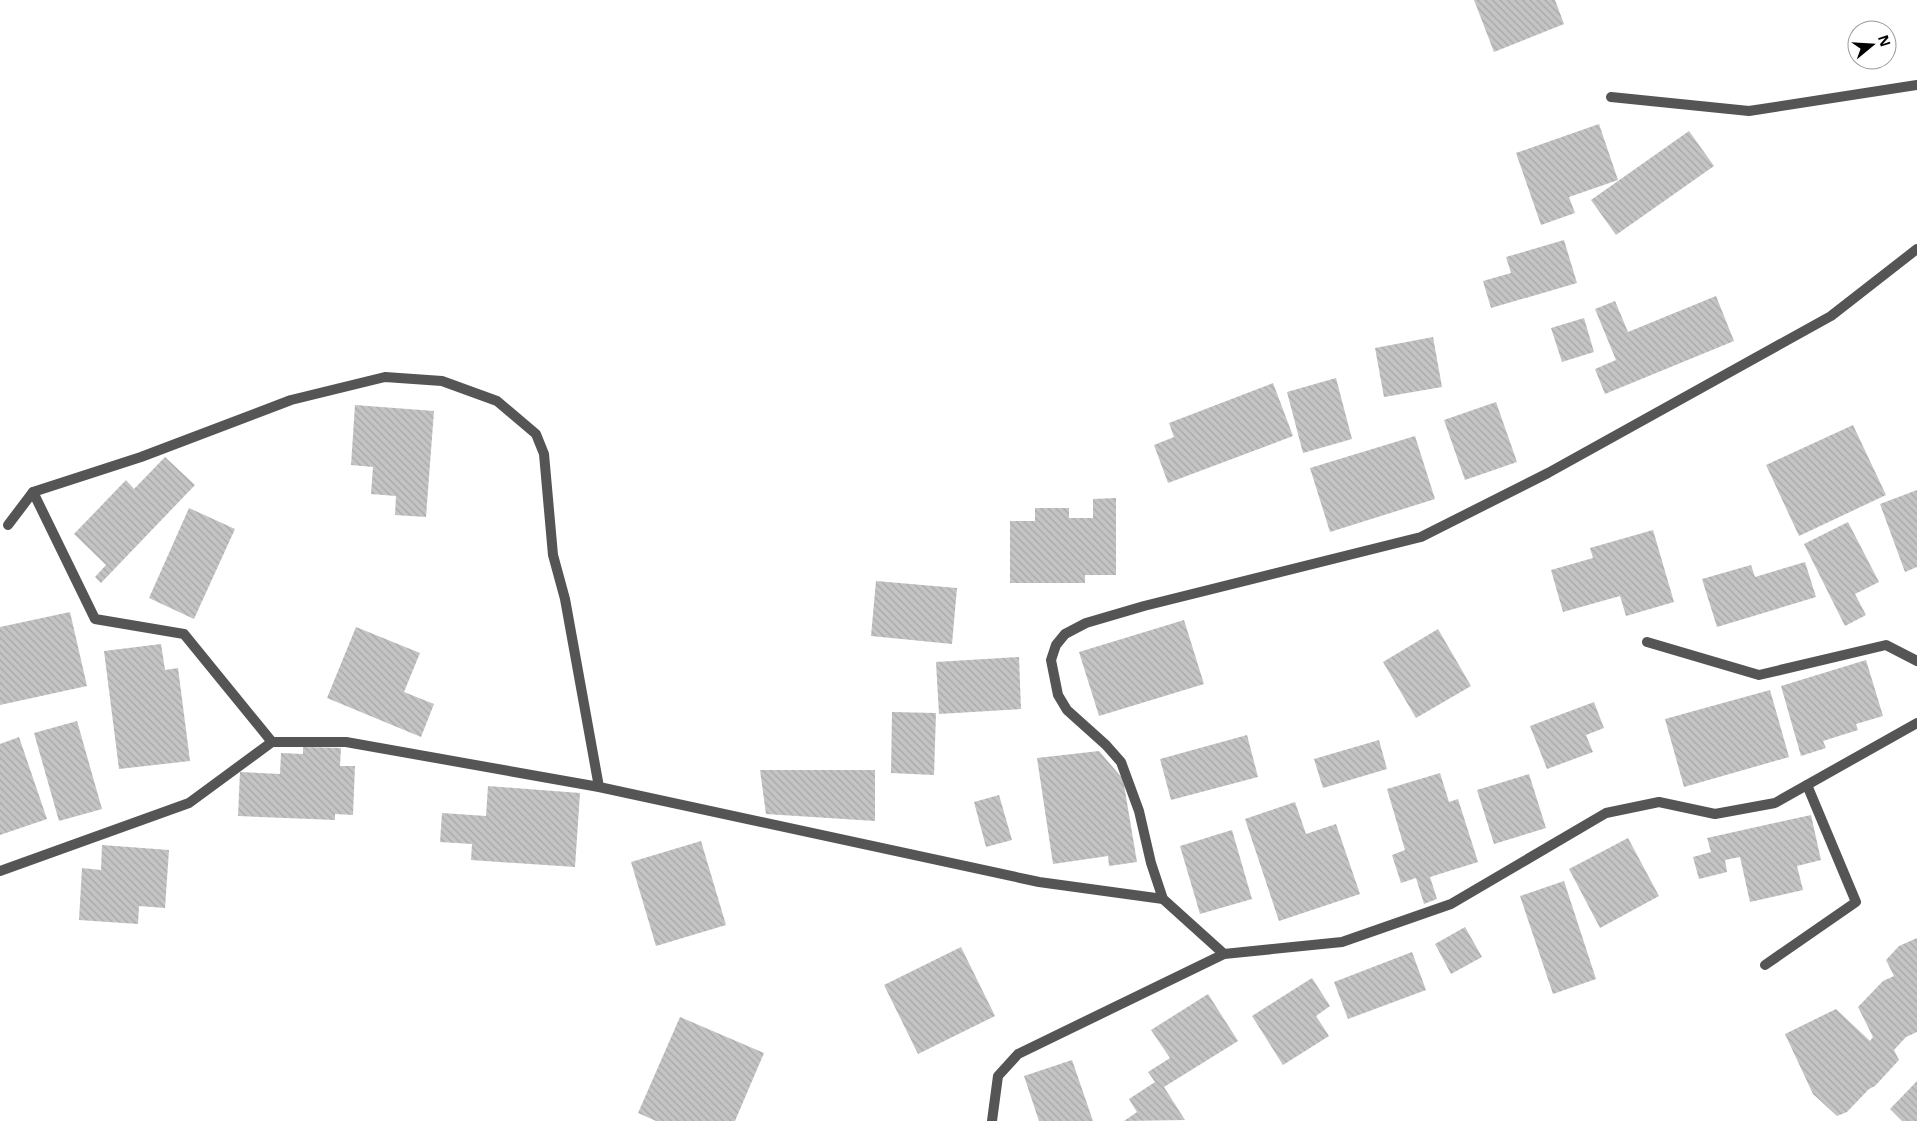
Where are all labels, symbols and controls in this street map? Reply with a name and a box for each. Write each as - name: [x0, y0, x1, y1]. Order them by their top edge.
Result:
- north arrow: [1847, 20, 1897, 70]
- text: N: [1874, 32, 1896, 49]

